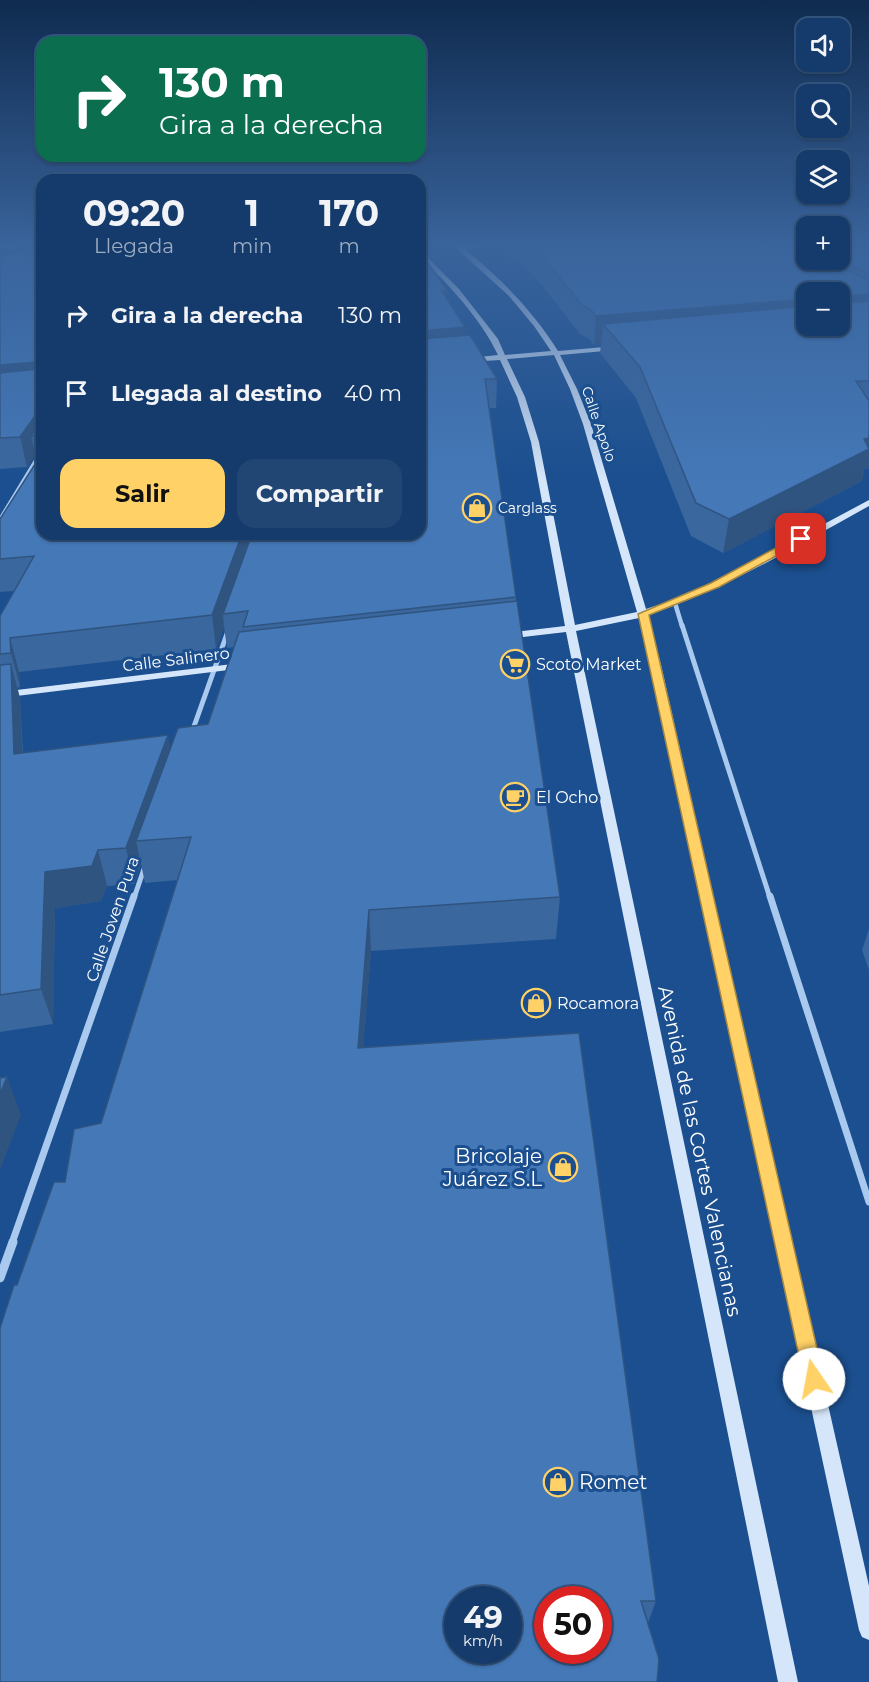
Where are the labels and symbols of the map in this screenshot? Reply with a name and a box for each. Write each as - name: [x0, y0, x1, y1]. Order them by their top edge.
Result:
- street label: Calle Apolo: [578, 384, 620, 464]
- shop icon: Carglass: [461, 492, 493, 524]
- place label: Carglass: [498, 499, 557, 517]
- pin: [775, 513, 826, 564]
- street label: Calle Salinero: [121, 644, 231, 675]
- supermarket icon: Scoto Market: [499, 648, 531, 680]
- place label: Scoto Market: [536, 655, 642, 674]
- cafe icon: El Ocho: [499, 781, 531, 813]
- place label: El Ocho: [536, 788, 598, 807]
- street label: Calle Joven Pura: [82, 854, 143, 984]
- street label: Avenida de las Cortes Valencianas: [653, 983, 747, 1319]
- shop icon: Rocamora: [520, 987, 552, 1019]
- place label: Rocamora: [557, 994, 639, 1013]
- place label: Bricolaje Juárez S.L: [442, 1144, 542, 1191]
- shop icon: Bricolaje Juárez S.L: [547, 1151, 579, 1183]
- position arrow: [782, 1347, 846, 1411]
- shop icon: Romet: [542, 1466, 574, 1498]
- place label: Romet: [579, 1470, 647, 1494]
- speed limit sign: 50: [534, 1586, 612, 1664]

